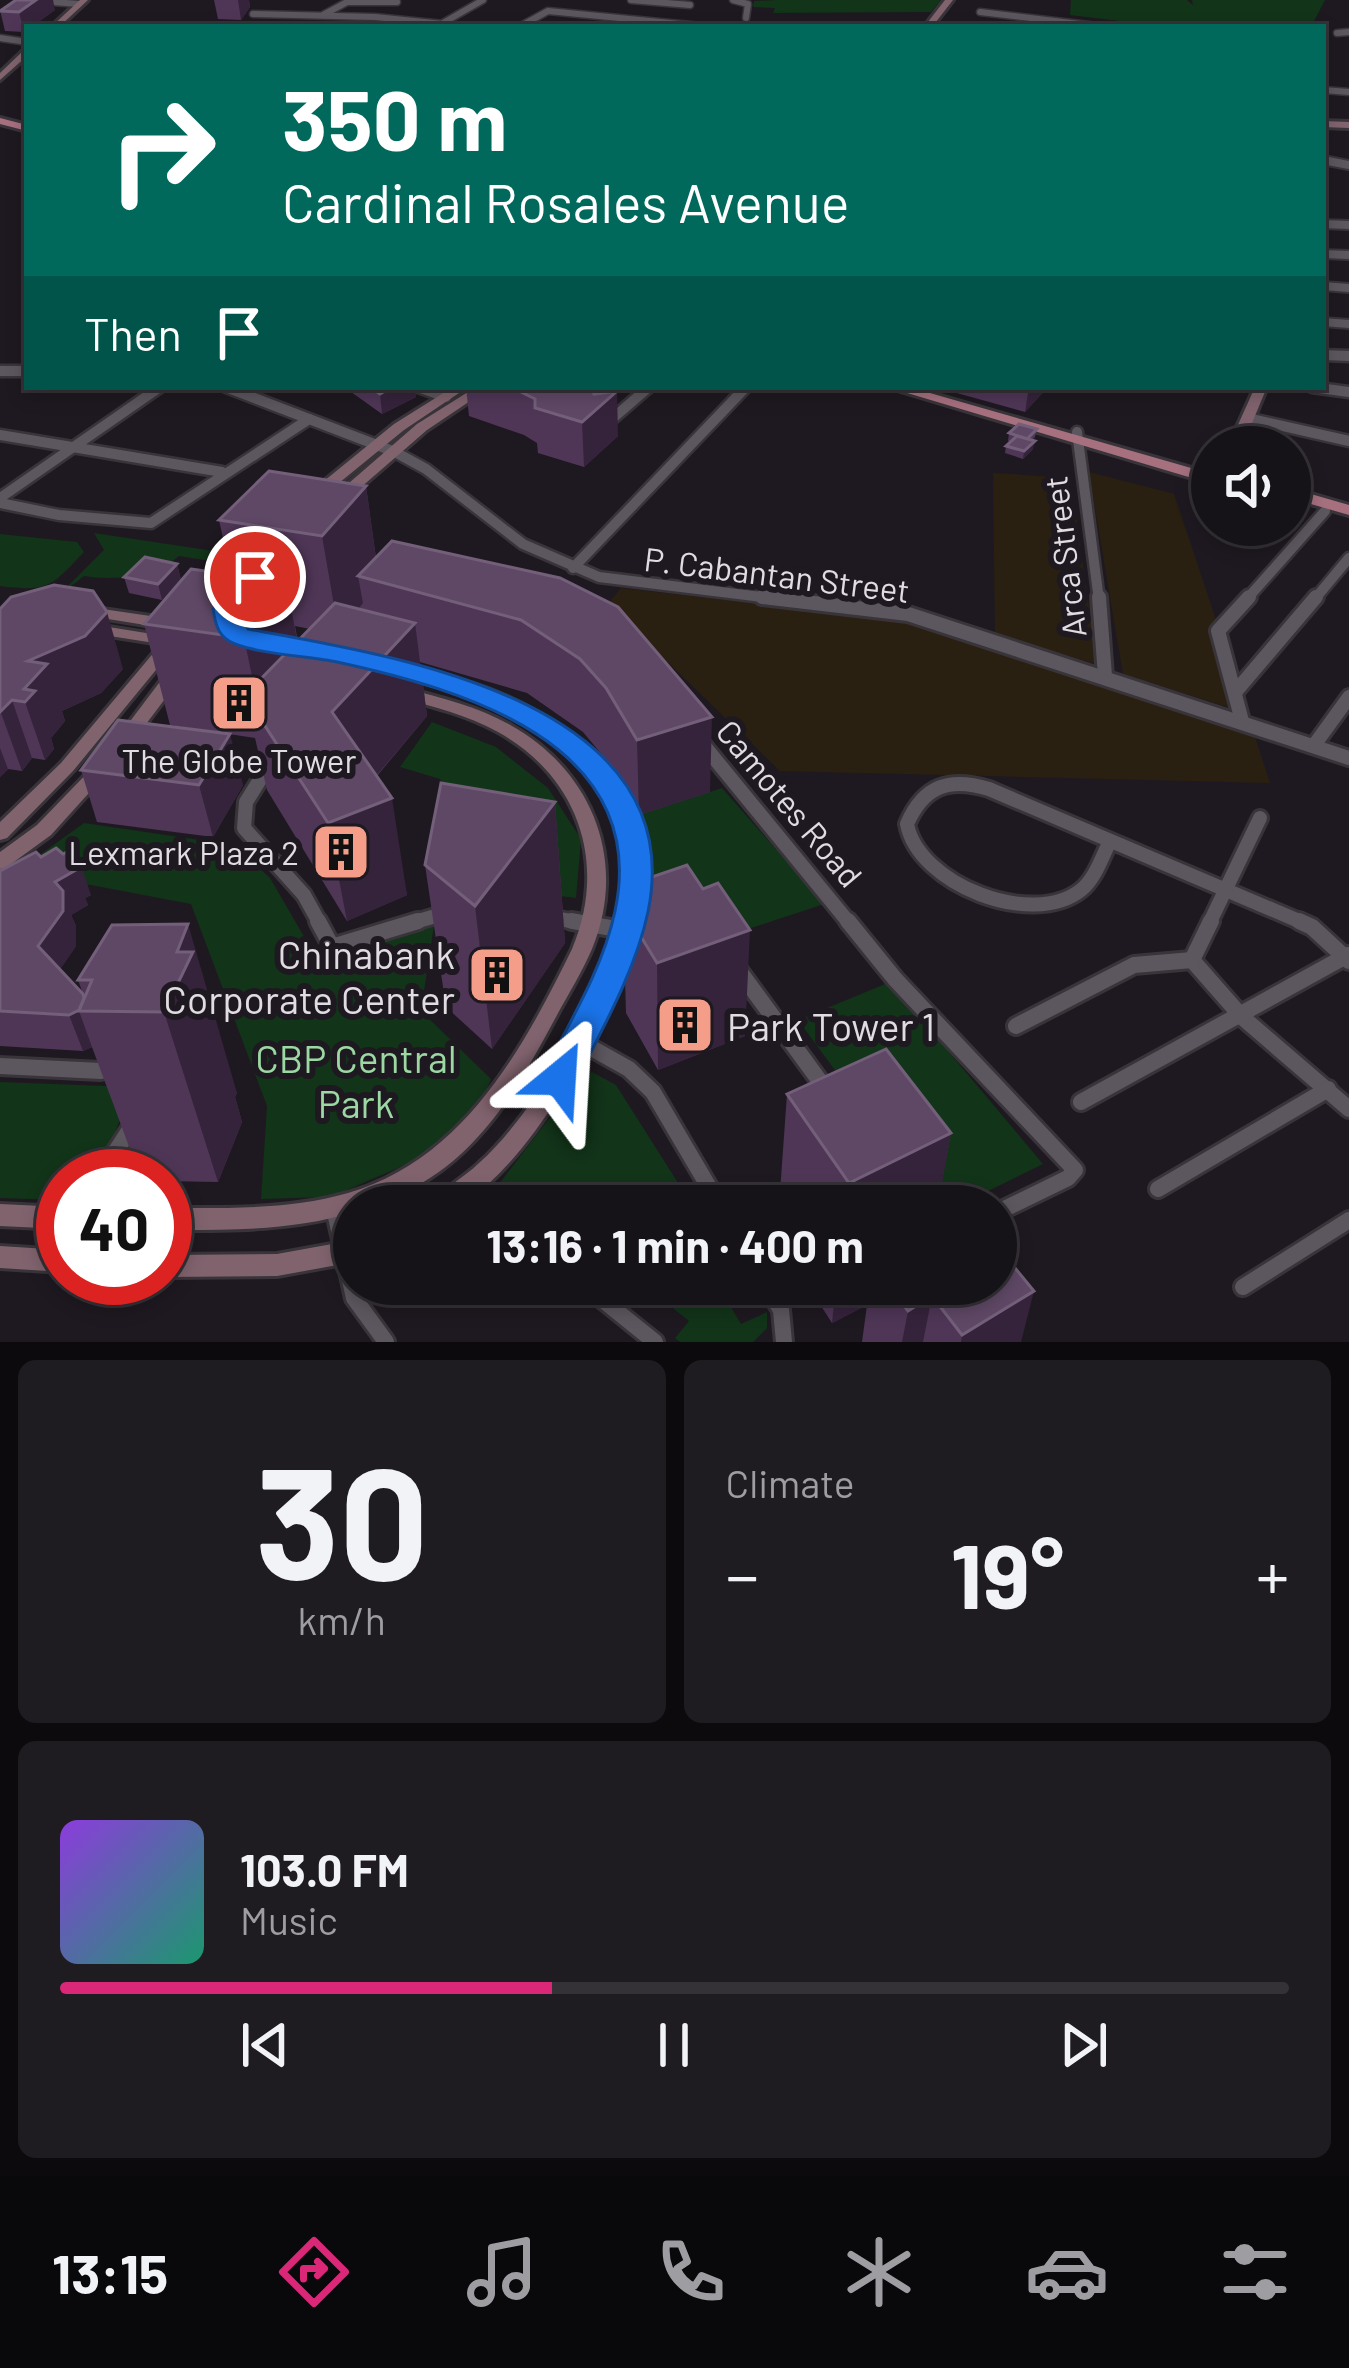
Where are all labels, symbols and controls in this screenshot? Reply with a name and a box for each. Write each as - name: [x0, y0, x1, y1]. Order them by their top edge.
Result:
- text: 350 m: [282, 67, 507, 168]
- icon: right: [84, 72, 240, 228]
- text: Cardinal Rosales Avenue: [282, 169, 850, 234]
- icon: arrive: [206, 300, 272, 366]
- text: Then: [84, 306, 182, 360]
- map controls: [1191, 426, 1311, 546]
- button: sound: [1191, 426, 1311, 546]
- street label: Arca Street: [1034, 474, 1094, 640]
- pin: [204, 526, 306, 628]
- street label: P. Cabantan Street: [642, 538, 912, 610]
- icon: arrive: [222, 544, 288, 610]
- building icon: The Globe Tower: [208, 672, 270, 734]
- street label: Camotes Road: [709, 711, 871, 895]
- place label: The Globe Tower: [122, 740, 356, 780]
- building icon: Lexmark Plaza 2: [310, 821, 372, 883]
- place label: Lexmark Plaza 2: [68, 832, 299, 872]
- place label: Chinabank Corporate Center: [163, 930, 455, 1022]
- building icon: Chinabank Corporate Center: [466, 944, 528, 1006]
- building icon: Park Tower 1: [654, 994, 716, 1056]
- place label: Park Tower 1: [727, 1002, 935, 1049]
- position arrow: [497, 1015, 623, 1141]
- park label: CBP Central Park: [255, 1034, 457, 1126]
- speed limit sign: 40: [36, 1149, 192, 1305]
- text: 13:16 · 1 min · 400 m: [486, 1218, 864, 1272]
- text: 30: [255, 1424, 428, 1611]
- text: Climate: [726, 1459, 855, 1506]
- text: 19°: [951, 1519, 1064, 1627]
- text: −: [726, 1534, 759, 1613]
- text: +: [1256, 1534, 1289, 1613]
- text: km/h: [298, 1596, 386, 1643]
- text: 103.0 FM: [240, 1842, 409, 1896]
- text: Music: [240, 1896, 338, 1943]
- icon: previous: [232, 2012, 298, 2078]
- icon: pause: [641, 2012, 707, 2078]
- icon: next: [1051, 2012, 1117, 2078]
- icon: directions: [272, 2230, 356, 2314]
- icon: music: [460, 2230, 544, 2314]
- icon: phone: [649, 2230, 733, 2314]
- icon: climate: [837, 2230, 921, 2314]
- icon: car: [1025, 2230, 1109, 2314]
- icon: filters: [1213, 2230, 1297, 2314]
- text: 13:15: [52, 2240, 168, 2305]

